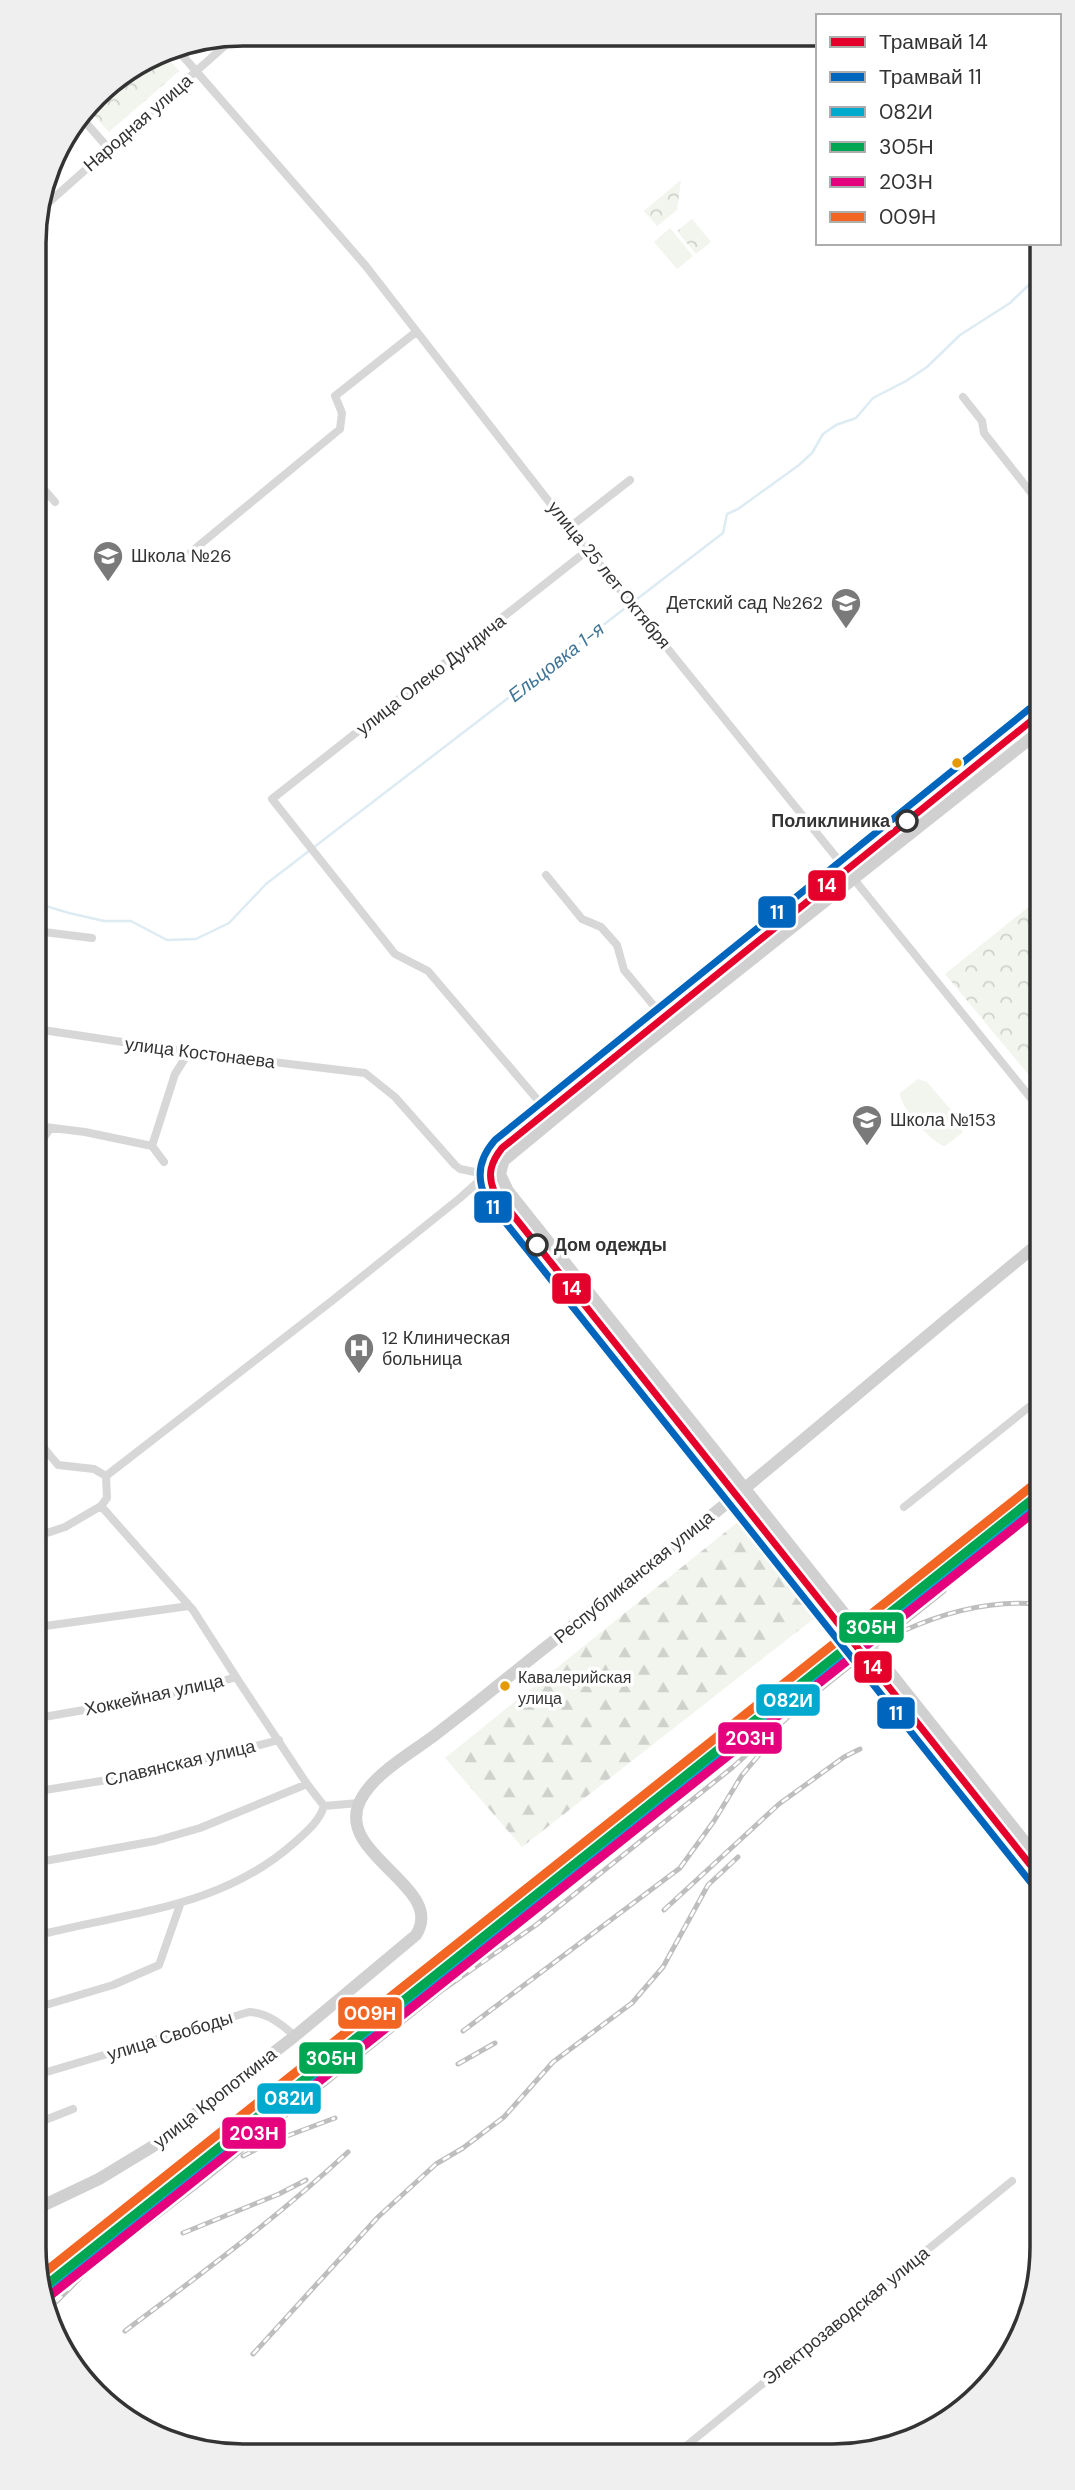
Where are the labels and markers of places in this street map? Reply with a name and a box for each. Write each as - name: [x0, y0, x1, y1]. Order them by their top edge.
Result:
- school or university icon: Школа №26: [91, 539, 125, 583]
- place label: Школа №26: [131, 544, 231, 568]
- school or university icon: Детский сад №262: [829, 586, 863, 630]
- place label: Детский сад №262: [666, 591, 823, 615]
- unlabelled marker: [950, 756, 964, 770]
- place label: Поликлиника: [771, 809, 891, 833]
- marker: Поликлиника: [896, 810, 918, 832]
- school or university icon: Школа №153: [850, 1103, 884, 1147]
- place label: Школа №153: [890, 1108, 996, 1132]
- place label: Дом одежды: [554, 1233, 667, 1257]
- marker: Дом одежды: [526, 1234, 548, 1256]
- place label: 12 Клиническая больница: [382, 1326, 510, 1371]
- hospital icon: 12 Клиническая больница: [342, 1331, 376, 1375]
- place label: Кавалерийская улица: [518, 1667, 631, 1709]
- marker: Кавалерийская улица: [498, 1679, 512, 1693]

